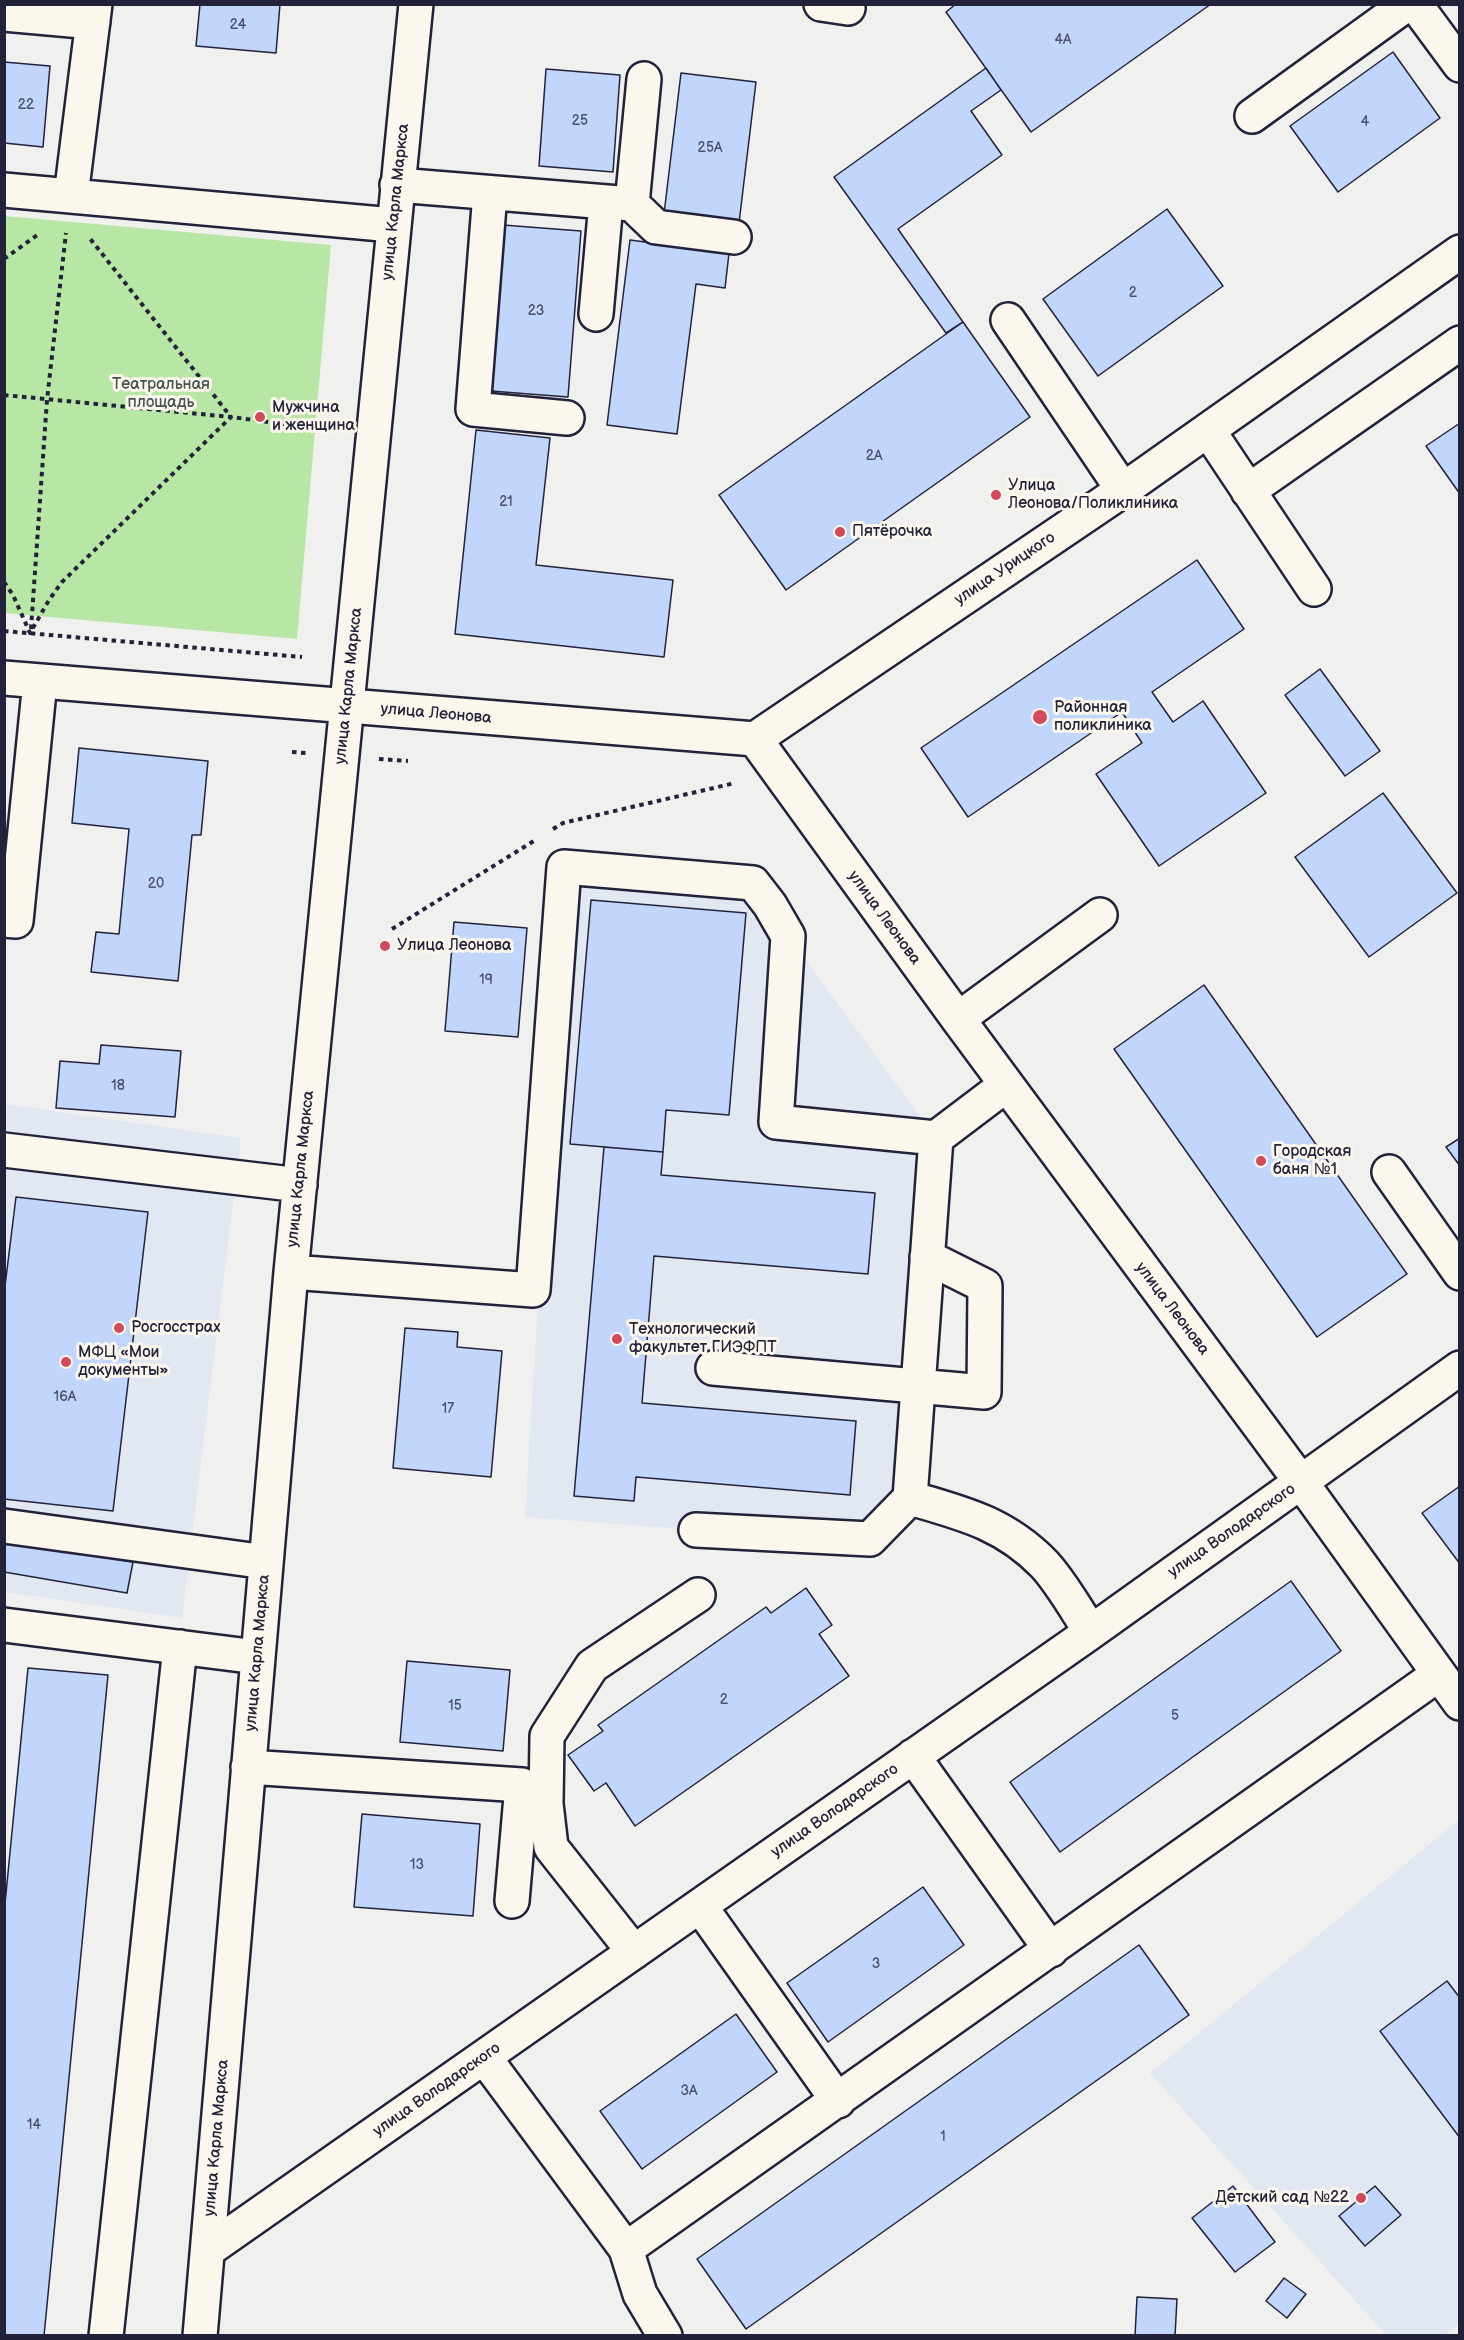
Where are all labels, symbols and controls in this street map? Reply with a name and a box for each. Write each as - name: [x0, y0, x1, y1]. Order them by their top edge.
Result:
- house number: 24: [230, 17, 246, 33]
- house number: 4А: [1054, 32, 1072, 48]
- house number: 22: [18, 97, 34, 113]
- house number: 25: [572, 113, 588, 129]
- house number: 4: [1361, 114, 1369, 130]
- street label: улица Карла Маркса: [378, 123, 414, 281]
- house number: 25А: [698, 140, 722, 156]
- house number: 2: [1129, 285, 1137, 301]
- house number: 23: [528, 303, 544, 319]
- park label: Театральная площадь: [112, 375, 210, 413]
- place label: Мужчина и женщина: [272, 398, 355, 436]
- marker: Мужчина и женщина: [253, 410, 267, 424]
- house number: 2А: [866, 448, 882, 464]
- place label: Улица Леонова/Поликлиника: [1008, 476, 1178, 514]
- marker: Улица Леонова/Поликлиника: [989, 488, 1003, 502]
- house number: 21: [499, 494, 513, 510]
- place label: Пятёрочка: [852, 522, 932, 542]
- marker: Пятёрочка: [833, 525, 847, 539]
- street label: улица Урицкого: [951, 528, 1059, 610]
- street label: улица Карла Маркса: [331, 607, 367, 765]
- place label: Районная поликлиника: [1054, 698, 1152, 736]
- street label: улица Леонова: [380, 700, 492, 728]
- marker: Районная поликлиника: [1031, 708, 1049, 726]
- street label: улица Леонова: [844, 867, 924, 969]
- house number: 20: [148, 876, 164, 892]
- place label: Улица Леонова: [397, 936, 511, 956]
- marker: Улица Леонова: [378, 939, 392, 953]
- house number: 19: [479, 972, 493, 988]
- house number: 18: [111, 1078, 125, 1094]
- street label: улица Карла Маркса: [283, 1090, 319, 1248]
- place label: Городская баня №1: [1273, 1142, 1351, 1180]
- marker: Городская баня №1: [1254, 1154, 1268, 1168]
- street label: улица Леонова: [1131, 1259, 1213, 1359]
- place label: Росгосстрах: [131, 1318, 220, 1338]
- place label: Технологический факультет ГИЭФПТ: [629, 1320, 777, 1358]
- marker: Росгосстрах: [112, 1321, 126, 1335]
- marker: Технологический факультет ГИЭФПТ: [610, 1332, 624, 1346]
- place label: МФЦ «Мои документы»: [78, 1343, 168, 1381]
- marker: МФЦ «Мои документы»: [59, 1355, 73, 1369]
- house number: 16А: [54, 1389, 76, 1405]
- house number: 17: [442, 1401, 454, 1417]
- street label: улица Володарского: [1165, 1480, 1299, 1582]
- street label: улица Карла Маркса: [242, 1574, 274, 1732]
- house number: 2: [720, 1692, 728, 1708]
- house number: 15: [448, 1698, 462, 1714]
- house number: 5: [1171, 1708, 1179, 1724]
- street label: улица Володарского: [768, 1760, 902, 1862]
- house number: 13: [410, 1857, 424, 1873]
- house number: 3: [872, 1956, 880, 1972]
- street label: улица Володарского: [370, 2039, 504, 2141]
- street label: улица Карла Маркса: [201, 2059, 233, 2217]
- house number: 3А: [680, 2083, 698, 2099]
- house number: 14: [27, 2117, 41, 2133]
- house number: 1: [940, 2129, 946, 2145]
- place label: Детский сад №22: [1215, 2188, 1349, 2208]
- marker: Детский сад №22: [1354, 2191, 1368, 2205]

